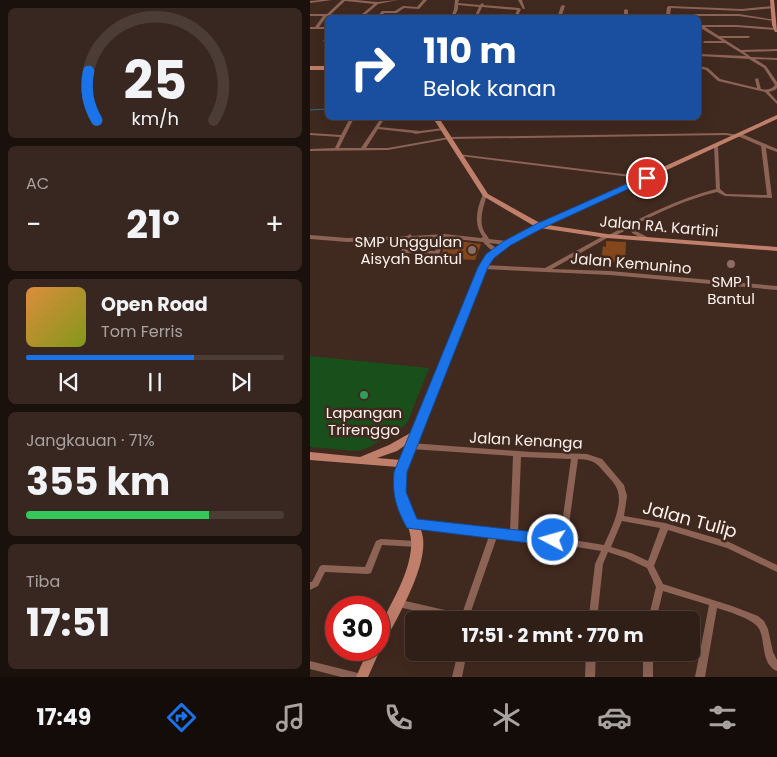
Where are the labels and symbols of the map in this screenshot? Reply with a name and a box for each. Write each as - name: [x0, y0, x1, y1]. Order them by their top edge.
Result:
- pin: [626, 157, 668, 199]
- street label: Jalan RA. Kartini: [599, 210, 719, 242]
- place label: SMP Unggulan Aisyah Bantul: [355, 231, 462, 269]
- marker: SMP Unggulan Aisyah Bantul: [466, 244, 478, 256]
- street label: Jalan Kemunino: [570, 247, 692, 279]
- marker: SMP 1 Bantul: [725, 258, 737, 270]
- place label: SMP 1 Bantul: [707, 271, 755, 309]
- marker: Lapangan Trirenggo: [358, 389, 370, 401]
- place label: Lapangan Trirenggo: [326, 402, 402, 440]
- street label: Jalan Kenanga: [469, 427, 583, 453]
- street label: Jalan Tulip: [640, 494, 740, 544]
- position arrow: [526, 513, 578, 565]
- speed limit sign: 30: [325, 596, 390, 661]

